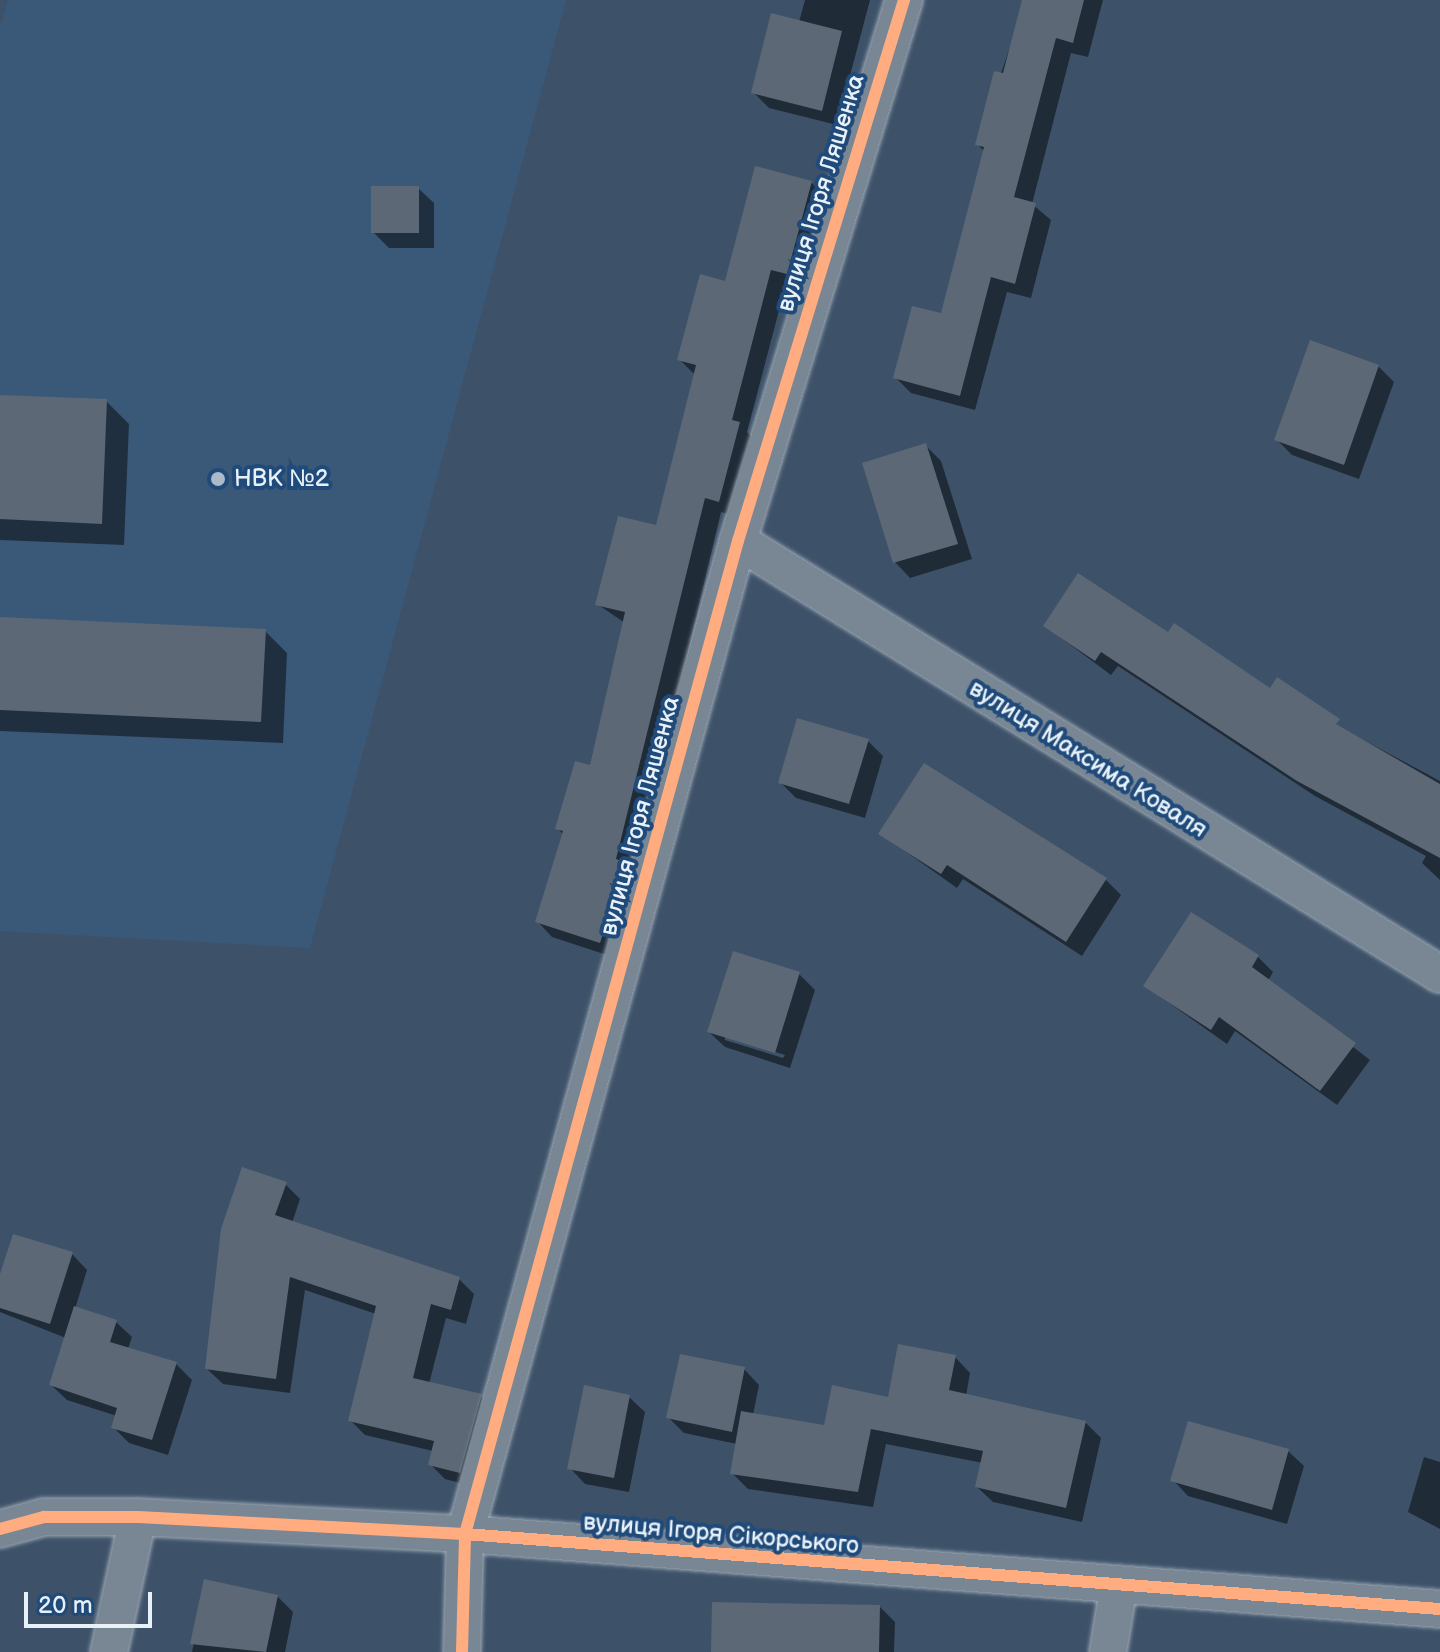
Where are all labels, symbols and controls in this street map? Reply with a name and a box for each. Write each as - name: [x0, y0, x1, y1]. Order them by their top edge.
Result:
- street label: вулиця Ігоря Ляшенка: [771, 71, 871, 315]
- place label: НВК №2: [234, 465, 329, 493]
- marker: НВК №2: [209, 470, 227, 488]
- street label: вулиця Максима Коваля: [964, 674, 1212, 844]
- street label: вулиця Ігоря Ляшенка: [594, 693, 686, 939]
- street label: вулиця Ігоря Сікорського: [582, 1508, 860, 1560]
- scale bar: [28, 1576, 156, 1626]
- text: 20 m: [38, 1591, 93, 1620]

